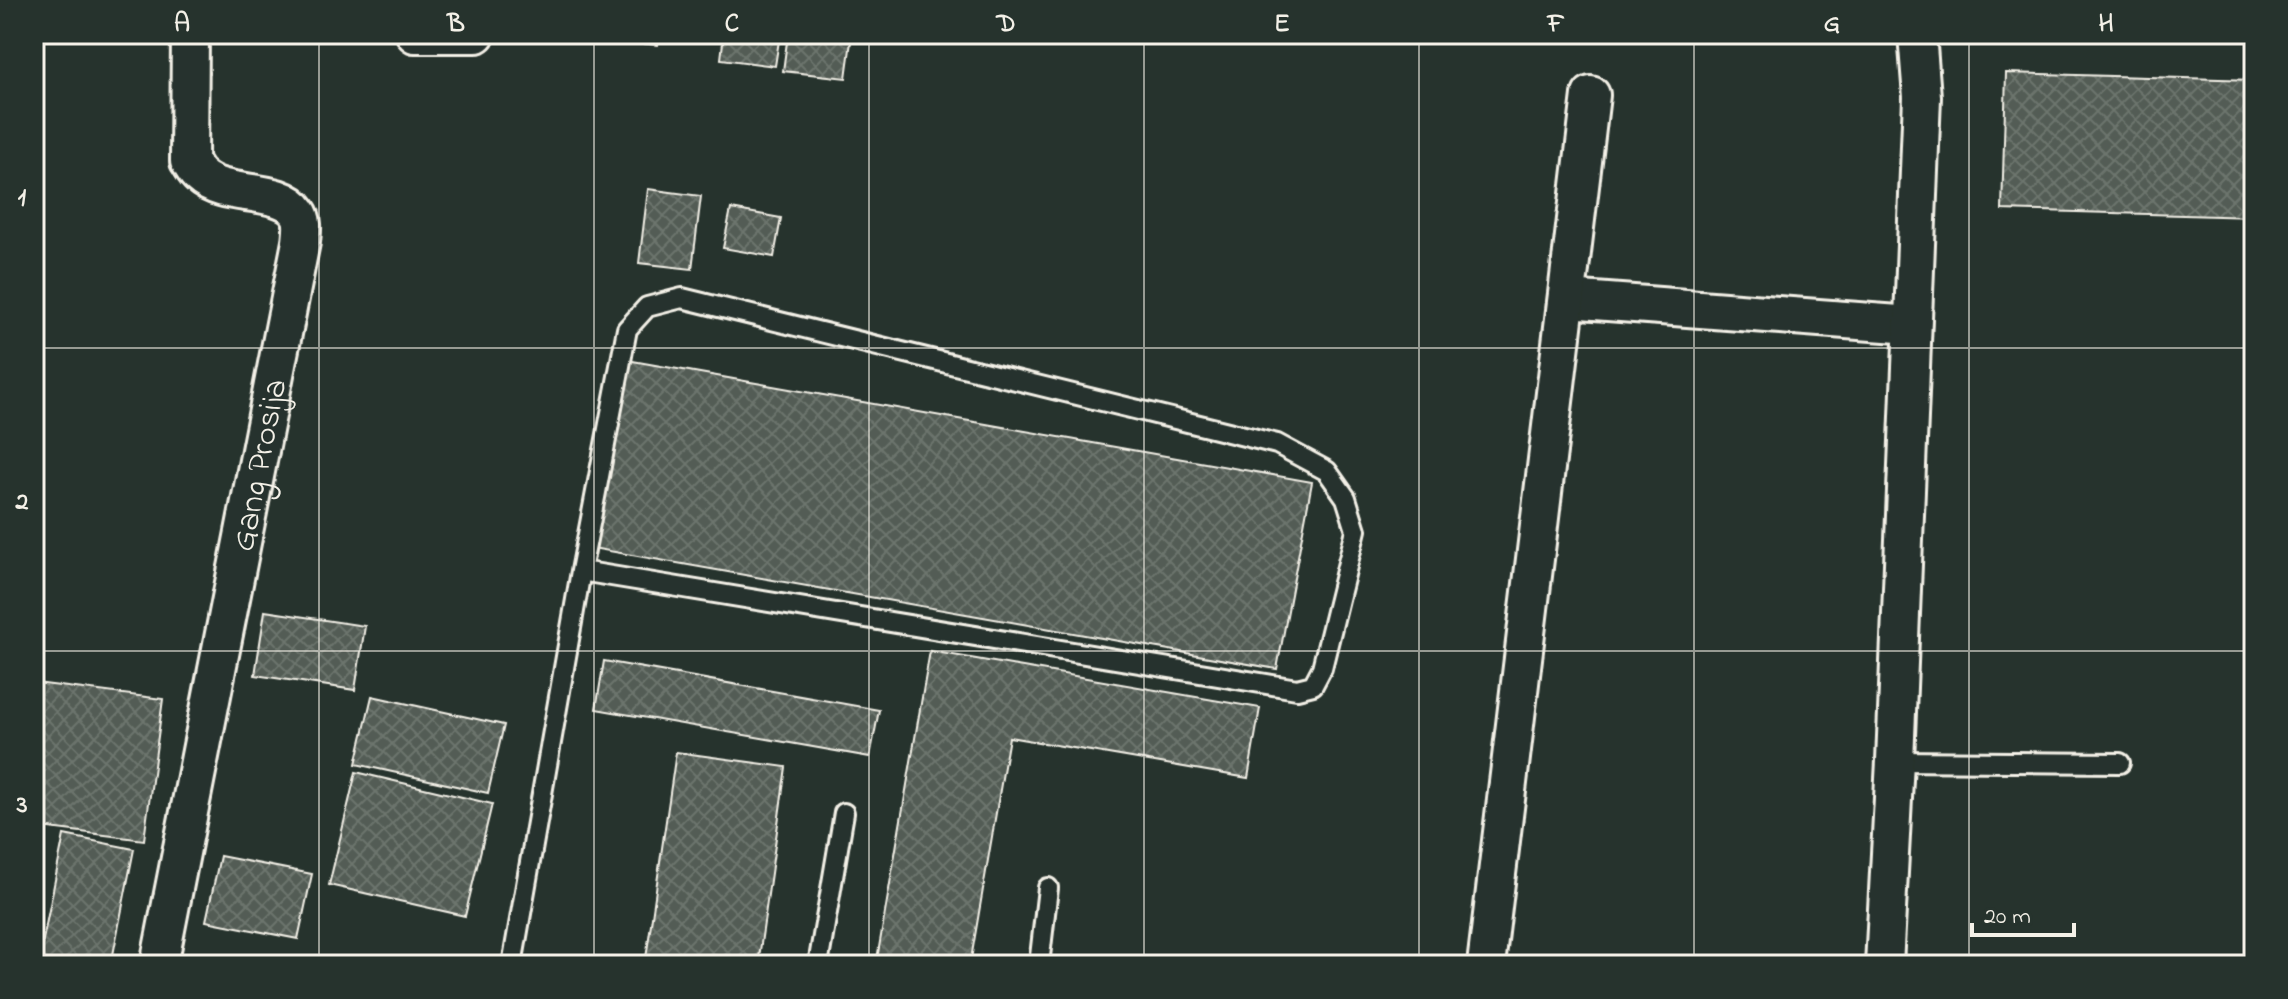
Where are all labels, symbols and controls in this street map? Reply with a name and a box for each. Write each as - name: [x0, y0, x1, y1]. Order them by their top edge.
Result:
- text: A: [174, 6, 190, 44]
- text: B: [446, 6, 465, 44]
- text: C: [725, 6, 739, 44]
- text: D: [995, 6, 1016, 44]
- text: E: [1274, 6, 1290, 44]
- text: F: [1546, 6, 1565, 44]
- text: G: [1824, 6, 1840, 44]
- text: H: [2098, 6, 2114, 44]
- text: 1: [18, 180, 27, 218]
- street label: Gang Prosija: [220, 375, 303, 556]
- text: 2: [15, 484, 29, 522]
- text: 3: [16, 787, 28, 825]
- scale bar: [1972, 887, 2074, 937]
- text: 20 m: [1984, 900, 2031, 935]

